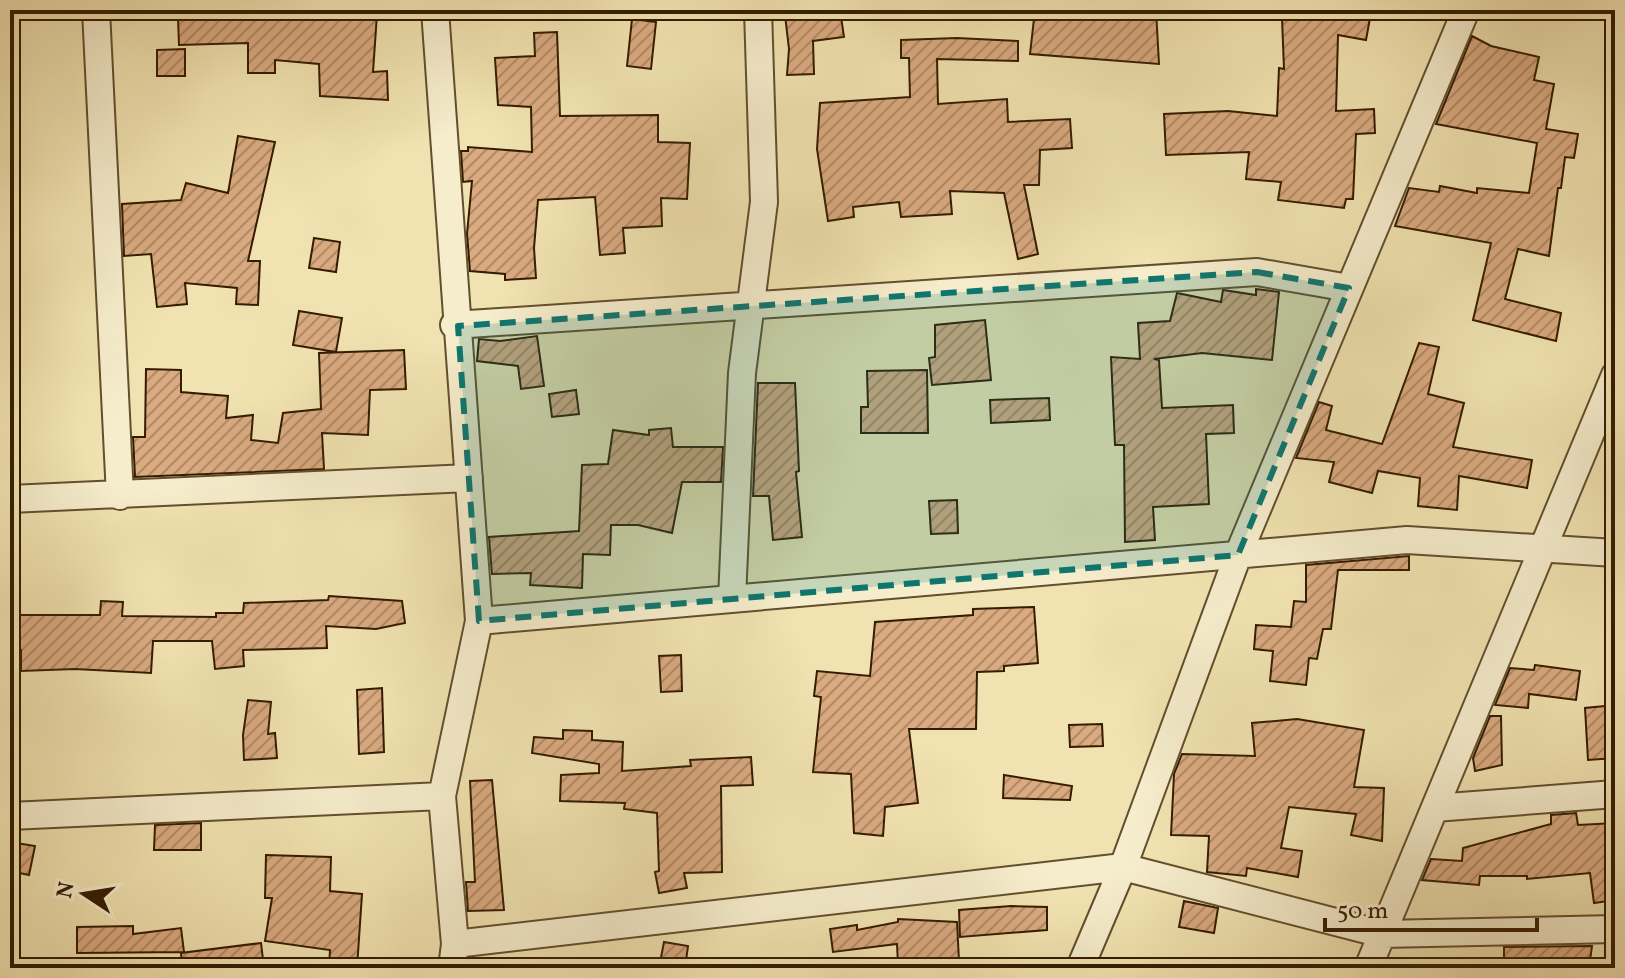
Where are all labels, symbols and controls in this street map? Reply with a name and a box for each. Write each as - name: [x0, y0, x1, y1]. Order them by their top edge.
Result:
- north arrow: [44, 854, 124, 934]
- text: N: [50, 879, 84, 901]
- scale bar: [1325, 882, 1537, 932]
- text: 50 m: [1337, 895, 1389, 929]

